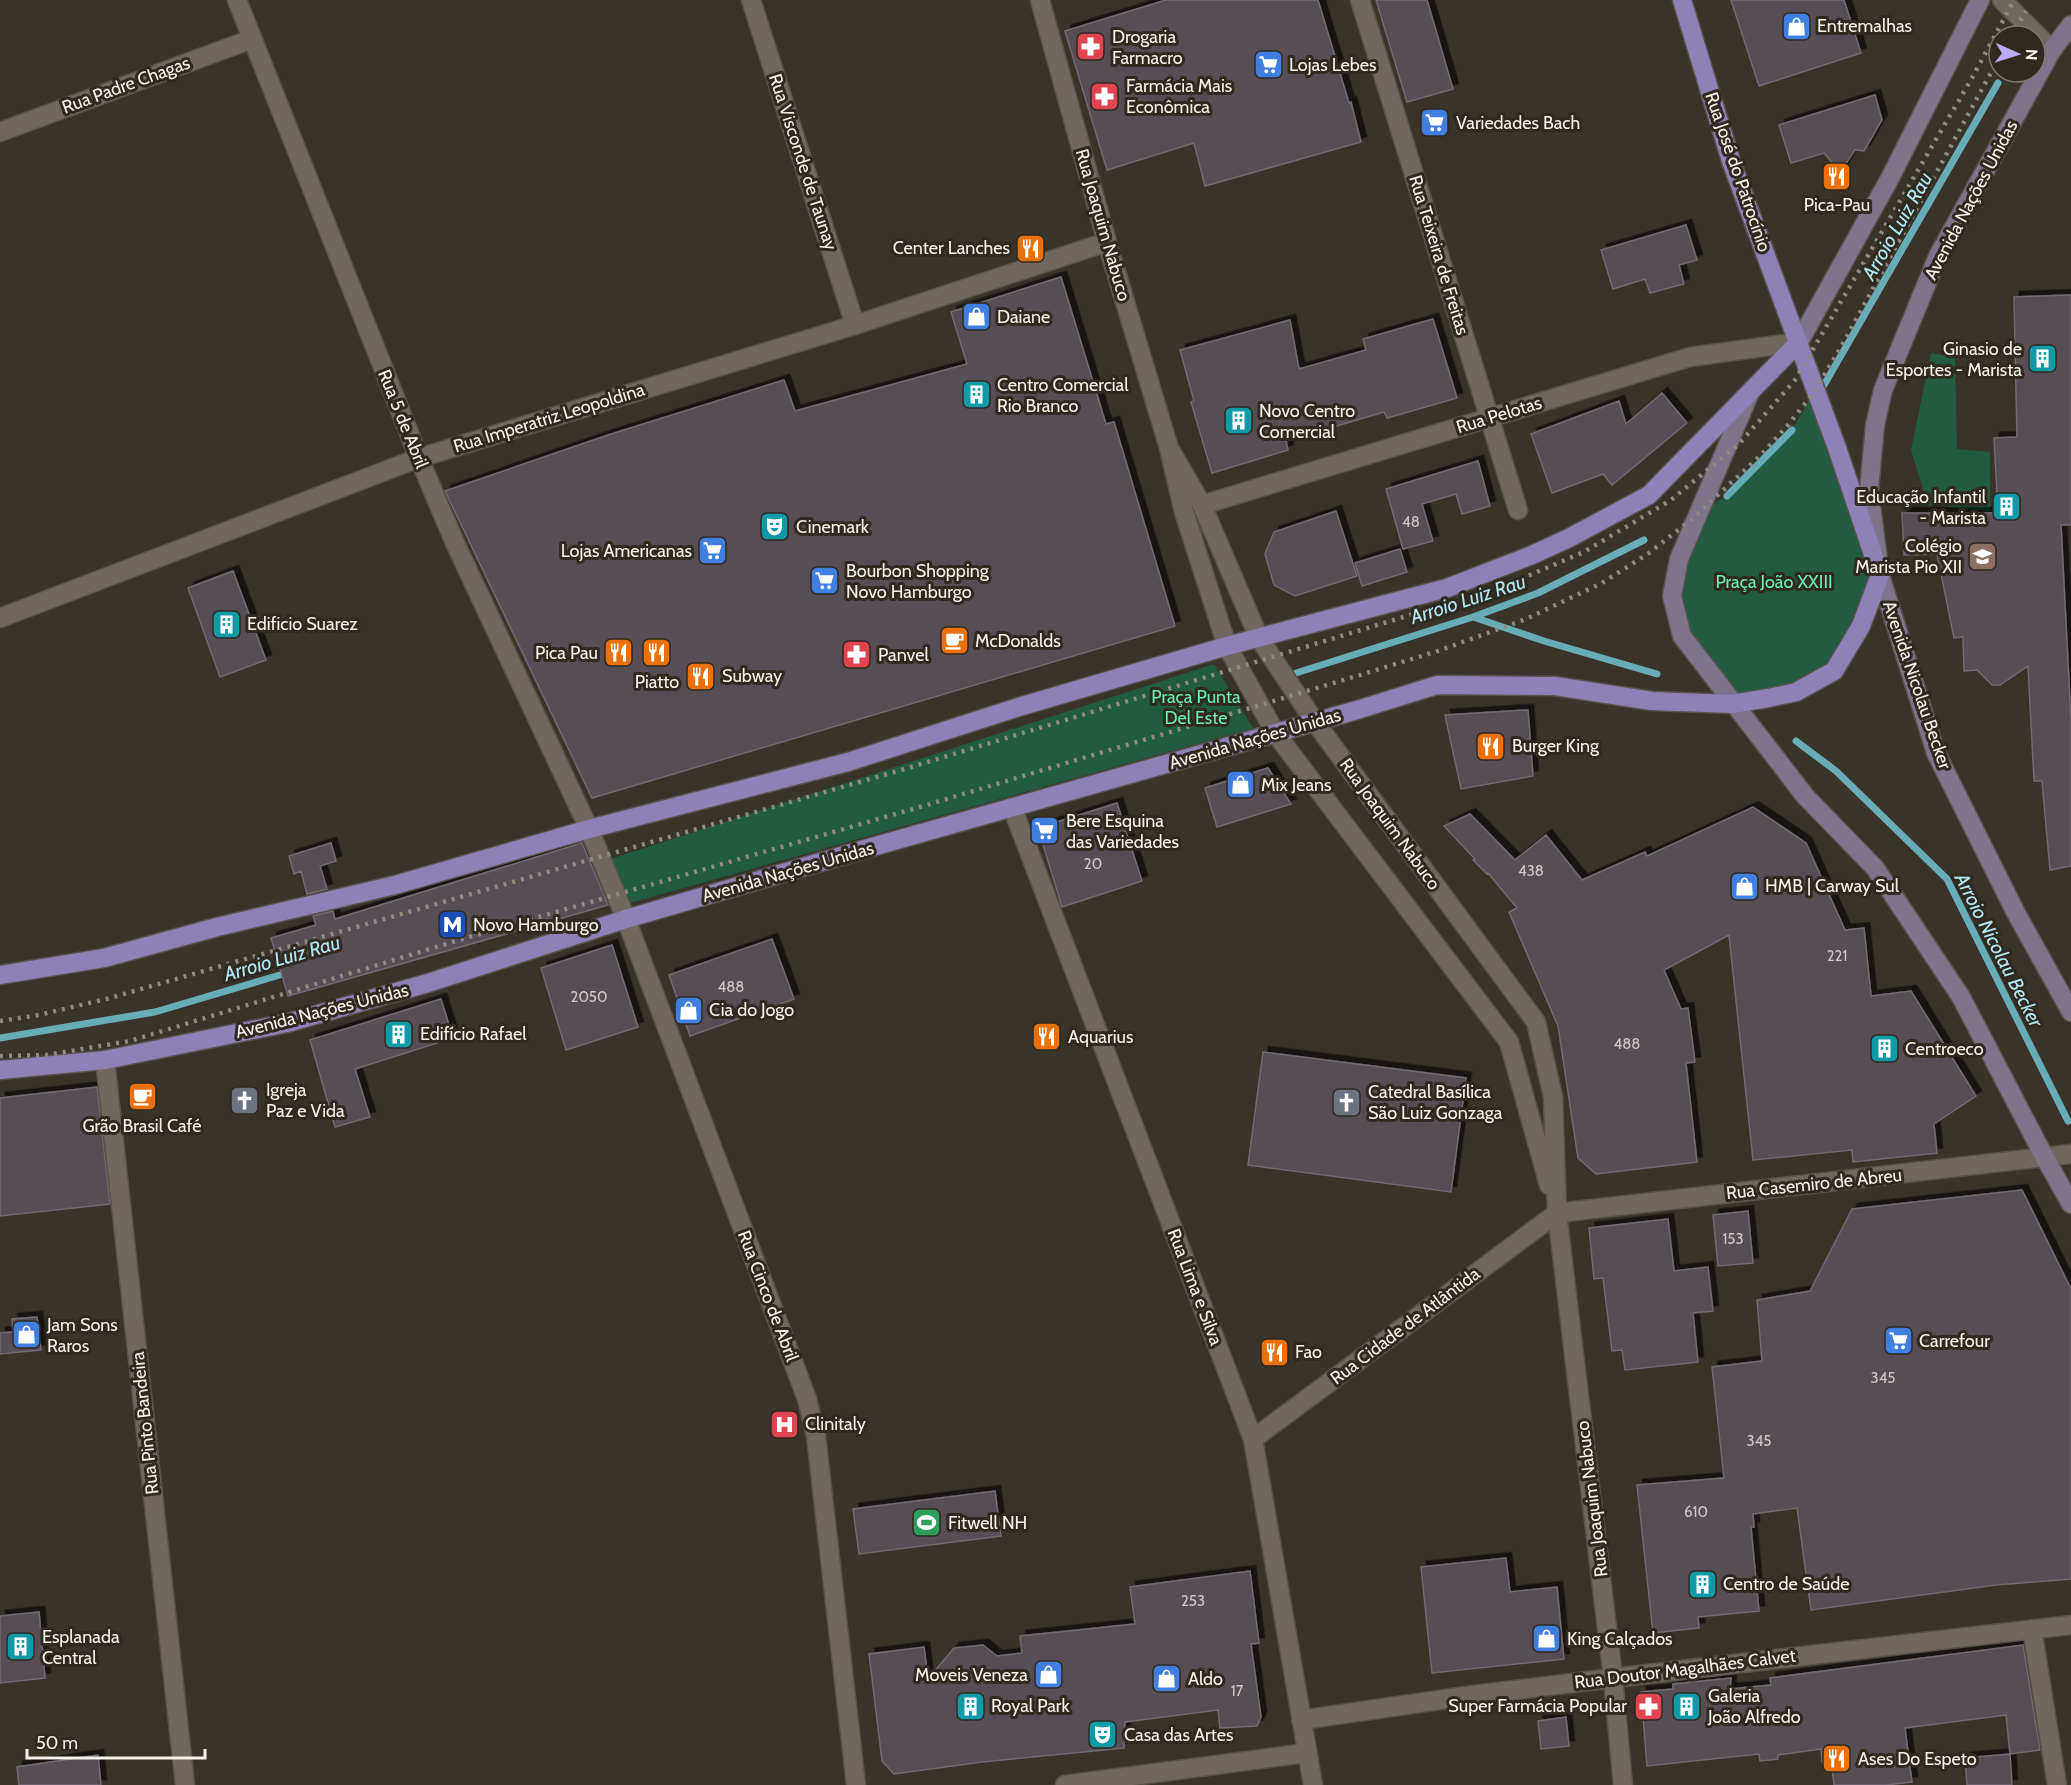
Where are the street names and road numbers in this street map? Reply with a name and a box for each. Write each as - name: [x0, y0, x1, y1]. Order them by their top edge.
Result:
- street label: Rua Padre Chagas: [59, 52, 193, 118]
- street label: Rua Visconde de Taunay: [764, 71, 842, 253]
- street label: Rua José do Patrocínio: [1700, 89, 1776, 255]
- street label: Avenida Nações Unidas: [1920, 117, 2022, 283]
- street label: Rua Joaquim Nabuco: [1071, 146, 1135, 304]
- street label: Rua Teixeira de Freitas: [1404, 172, 1474, 338]
- street label: Rua 5 de Abril: [373, 366, 433, 472]
- street label: Rua Imperatriz Leopoldina: [451, 378, 648, 458]
- street label: Rua Pelotas: [1454, 392, 1544, 438]
- street label: Avenida Nicolau Becker: [1878, 598, 1956, 772]
- street label: Avenida Nações Unidas: [1167, 704, 1343, 774]
- street label: Rua Joaquim Nabuco: [1335, 754, 1445, 894]
- street label: Avenida Nações Unidas: [700, 837, 876, 907]
- street label: Avenida Nações Unidas: [233, 979, 411, 1043]
- street label: Rua Casemiro de Abreu: [1725, 1164, 1903, 1204]
- street label: Rua Lima e Silva: [1163, 1226, 1227, 1349]
- street label: Rua Cinco de Abril: [733, 1227, 803, 1365]
- street label: Rua Cidade de Atlântida: [1326, 1262, 1484, 1389]
- street label: Rua Pinto Bandeira: [127, 1350, 163, 1495]
- street label: Rua Joaquim Nabuco: [1571, 1420, 1612, 1578]
- street label: Rua Doutor Magalhães Calvet: [1573, 1645, 1797, 1693]

